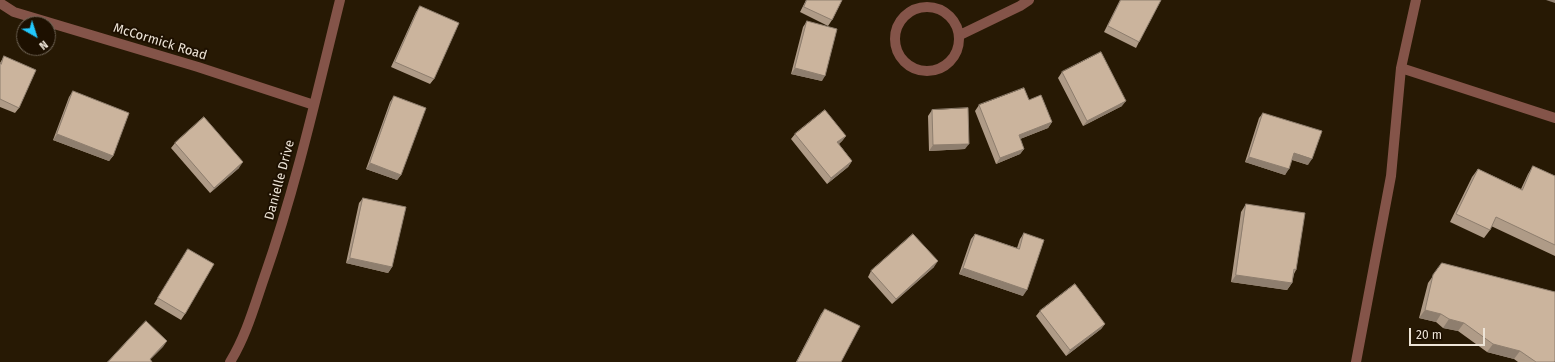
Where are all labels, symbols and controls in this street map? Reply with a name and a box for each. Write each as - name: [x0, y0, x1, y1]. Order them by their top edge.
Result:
- north arrow: [16, 16, 56, 56]
- street label: McCormick Road: [111, 20, 209, 64]
- text: N: [36, 38, 50, 52]
- street label: Danielle Drive: [262, 138, 298, 222]
- scale bar: [1411, 320, 1487, 346]
- text: 20 m: [1416, 328, 1442, 342]

